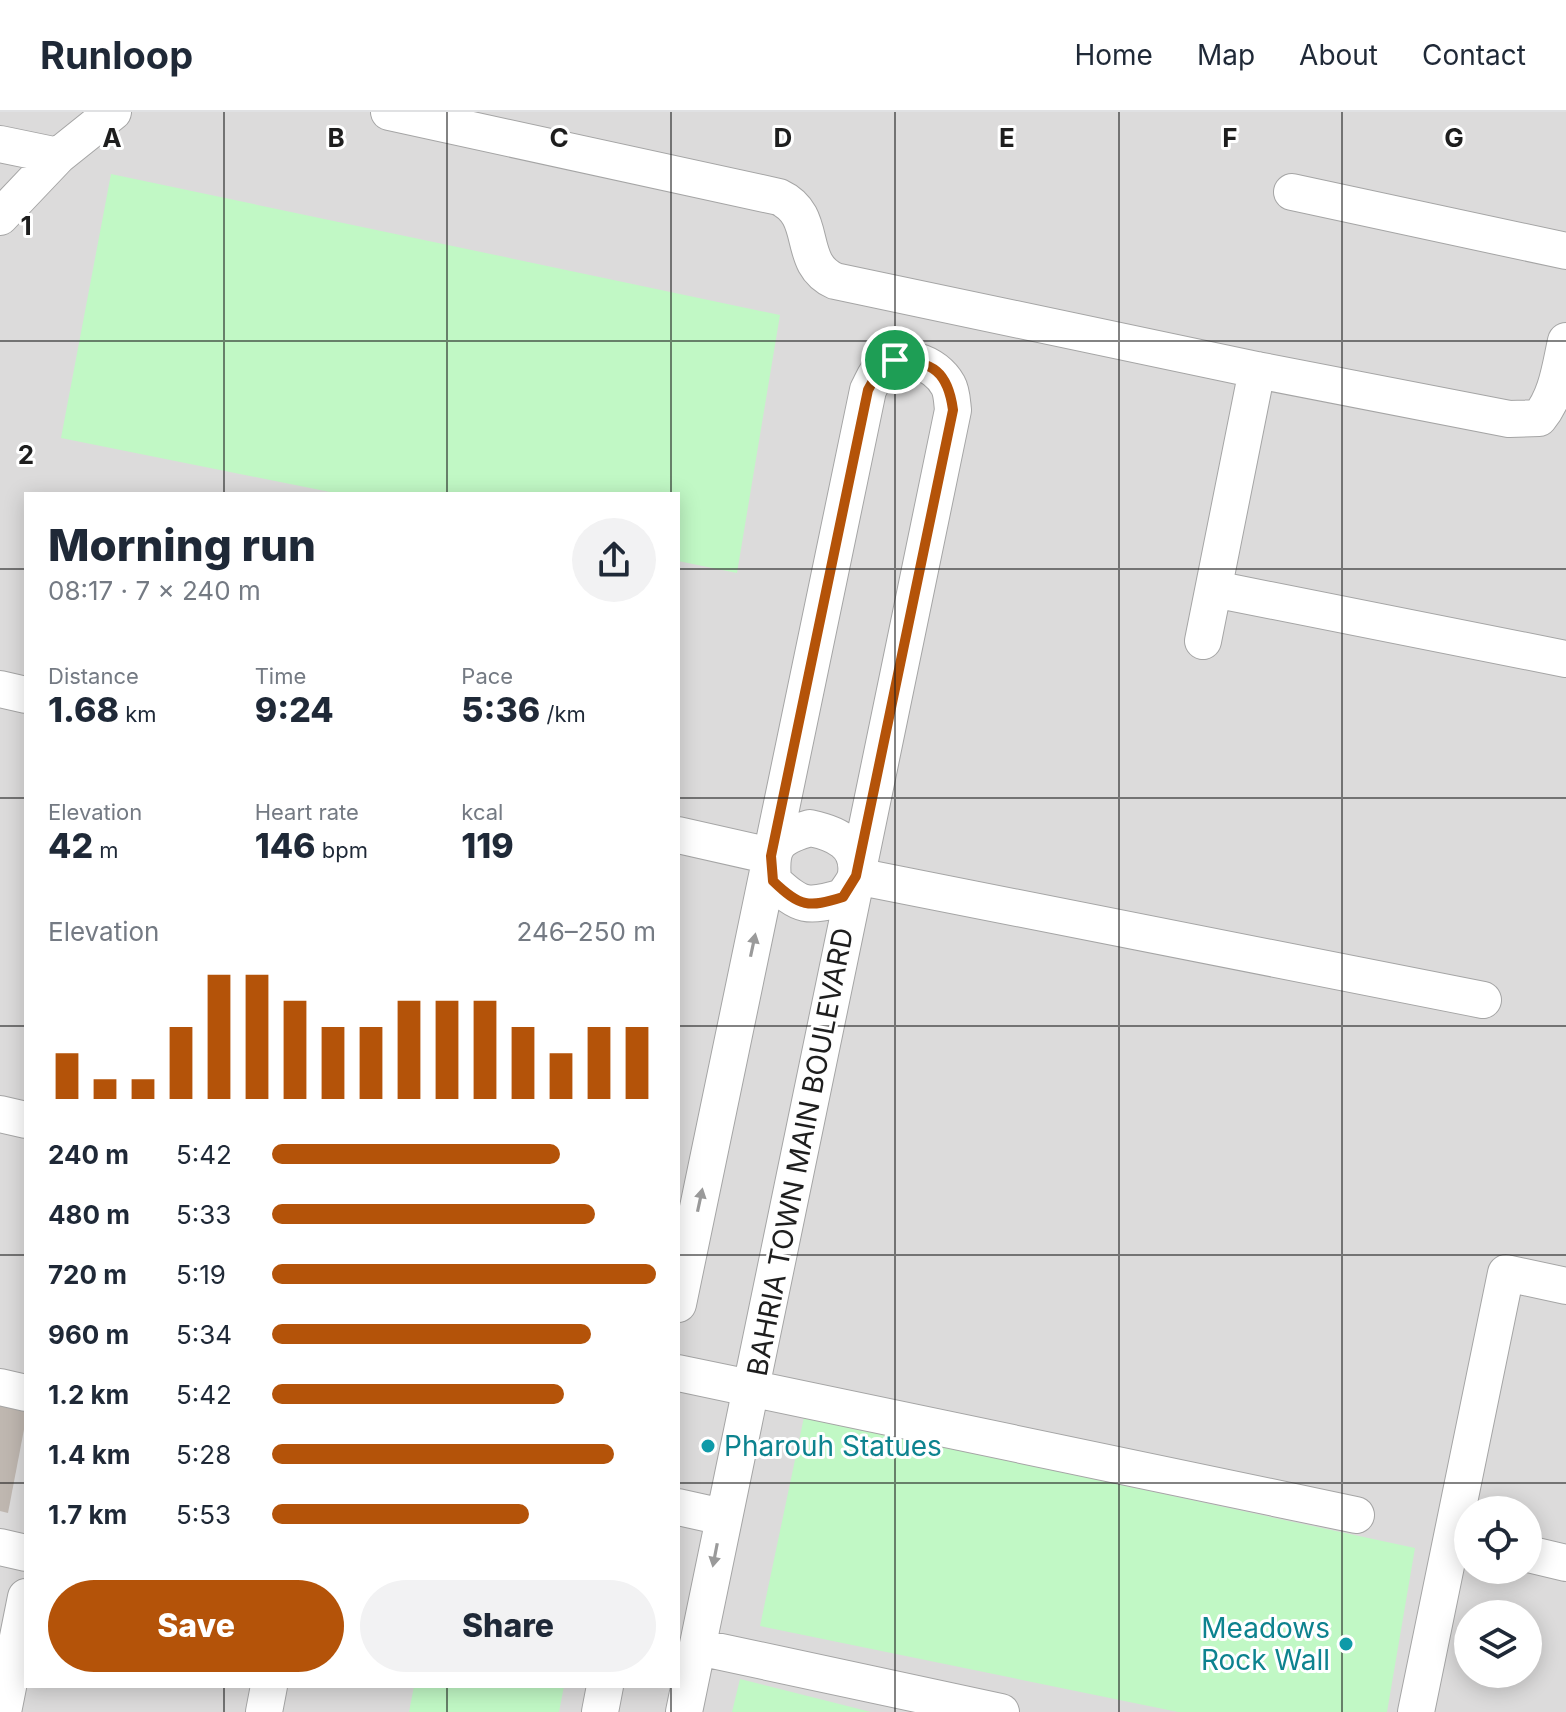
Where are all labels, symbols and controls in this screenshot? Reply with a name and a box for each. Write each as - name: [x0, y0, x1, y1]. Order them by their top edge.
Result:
- text: Runloop: [40, 32, 193, 78]
- text: Home: [1074, 38, 1153, 72]
- text: Map: [1197, 38, 1255, 72]
- text: About: [1299, 38, 1378, 72]
- text: Contact: [1422, 38, 1526, 72]
- text: A: [102, 122, 122, 153]
- text: B: [327, 122, 345, 153]
- text: C: [549, 122, 569, 153]
- text: D: [774, 122, 792, 153]
- text: E: [999, 122, 1015, 153]
- text: F: [1222, 122, 1238, 153]
- text: G: [1444, 122, 1464, 153]
- text: 1: [20, 210, 32, 241]
- pin: [861, 326, 929, 394]
- icon: arrive: [873, 338, 917, 382]
- text: 2: [18, 439, 34, 470]
- text: Morning run: [48, 518, 316, 572]
- button: share: [572, 518, 656, 602]
- text: 08:17 · 7 × 240 m: [48, 575, 261, 606]
- text: Distance: [48, 663, 139, 689]
- text: Time: [255, 663, 306, 689]
- text: Pace: [461, 663, 513, 689]
- text: 1.68: [48, 689, 119, 730]
- text: 9:24: [255, 689, 334, 730]
- text: 5:36: [461, 689, 540, 730]
- text: km: [119, 701, 157, 727]
- text: /km: [540, 701, 586, 727]
- text: Elevation: [48, 799, 142, 825]
- text: Heart rate: [255, 799, 359, 825]
- text: kcal: [461, 799, 503, 825]
- text: 42: [48, 825, 93, 866]
- text: 146: [255, 825, 316, 866]
- text: 119: [461, 825, 514, 866]
- text: m: [93, 837, 119, 863]
- text: bpm: [316, 837, 368, 863]
- text: Elevation: [48, 916, 159, 947]
- text: 246–250 m: [516, 916, 656, 947]
- street label: BAHRIA TOWN MAIN BOULEVARD: [740, 925, 860, 1379]
- one-way arrow: [747, 933, 759, 958]
- text: 240 m: [48, 1139, 129, 1170]
- text: 5:42: [176, 1139, 232, 1170]
- one-way arrow: [694, 1187, 706, 1212]
- text: 480 m: [48, 1199, 130, 1230]
- text: 5:33: [176, 1199, 231, 1230]
- text: 720 m: [48, 1259, 127, 1290]
- text: 5:19: [176, 1259, 226, 1290]
- text: 960 m: [48, 1319, 129, 1350]
- text: 5:34: [176, 1319, 232, 1350]
- text: 1.2 km: [48, 1379, 129, 1410]
- text: 5:42: [176, 1379, 232, 1410]
- place label: Pharouh Statues: [724, 1429, 942, 1463]
- marker: Pharouh Statues: [699, 1437, 717, 1455]
- text: 1.4 km: [48, 1439, 130, 1470]
- text: 5:28: [176, 1439, 231, 1470]
- map controls: [1454, 1496, 1542, 1688]
- button: locate: [1454, 1496, 1542, 1584]
- text: 1.7 km: [48, 1499, 127, 1530]
- text: 5:53: [176, 1499, 231, 1530]
- one-way arrow: [709, 1543, 721, 1568]
- button: Save: [48, 1580, 344, 1672]
- button: Share: [360, 1580, 656, 1672]
- button: layers: [1454, 1600, 1542, 1688]
- place label: Meadows Rock Wall: [1201, 1611, 1330, 1677]
- marker: Meadows Rock Wall: [1337, 1635, 1355, 1653]

